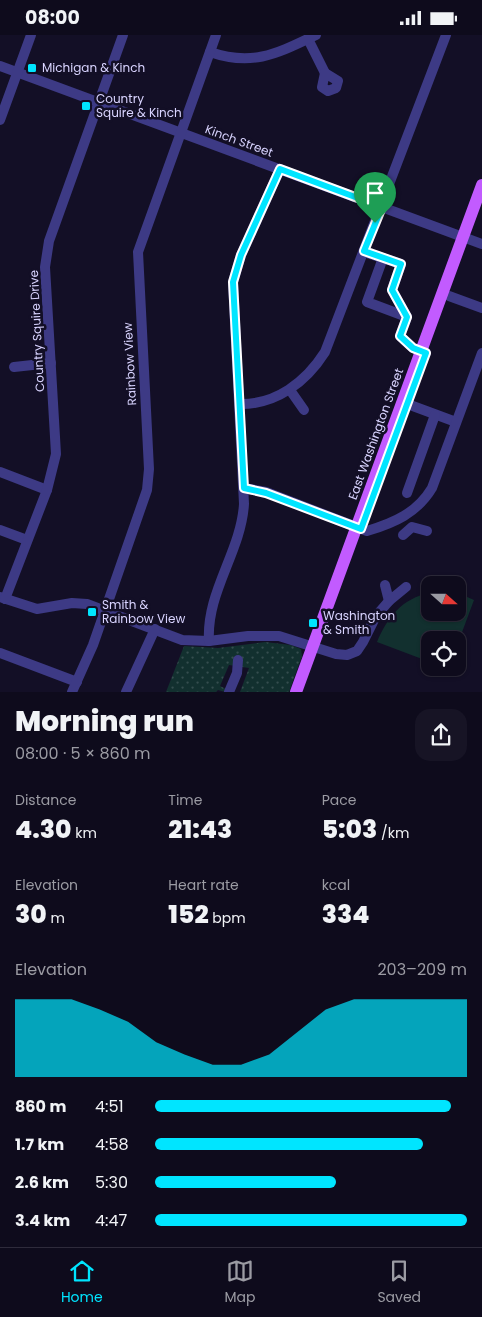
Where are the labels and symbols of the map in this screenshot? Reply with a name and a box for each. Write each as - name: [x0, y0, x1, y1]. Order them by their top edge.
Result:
- place label: Michigan & Kinch: [42, 59, 145, 76]
- marker: Michigan & Kinch: [26, 62, 38, 74]
- place label: Country Squire & Kinch: [96, 90, 182, 121]
- marker: Country Squire & Kinch: [80, 100, 92, 112]
- street label: Kinch Street: [203, 120, 275, 161]
- pin: [354, 172, 396, 223]
- street label: Country Squire Drive: [25, 270, 48, 392]
- street label: Rainbow View: [119, 322, 140, 406]
- street label: East Washington Street: [344, 366, 407, 502]
- north arrow: [421, 576, 466, 621]
- place label: Smith & Rainbow View: [102, 596, 185, 627]
- marker: Smith & Rainbow View: [86, 606, 98, 618]
- place label: Washington & Smith: [323, 607, 395, 638]
- marker: Washington & Smith: [307, 617, 319, 629]

